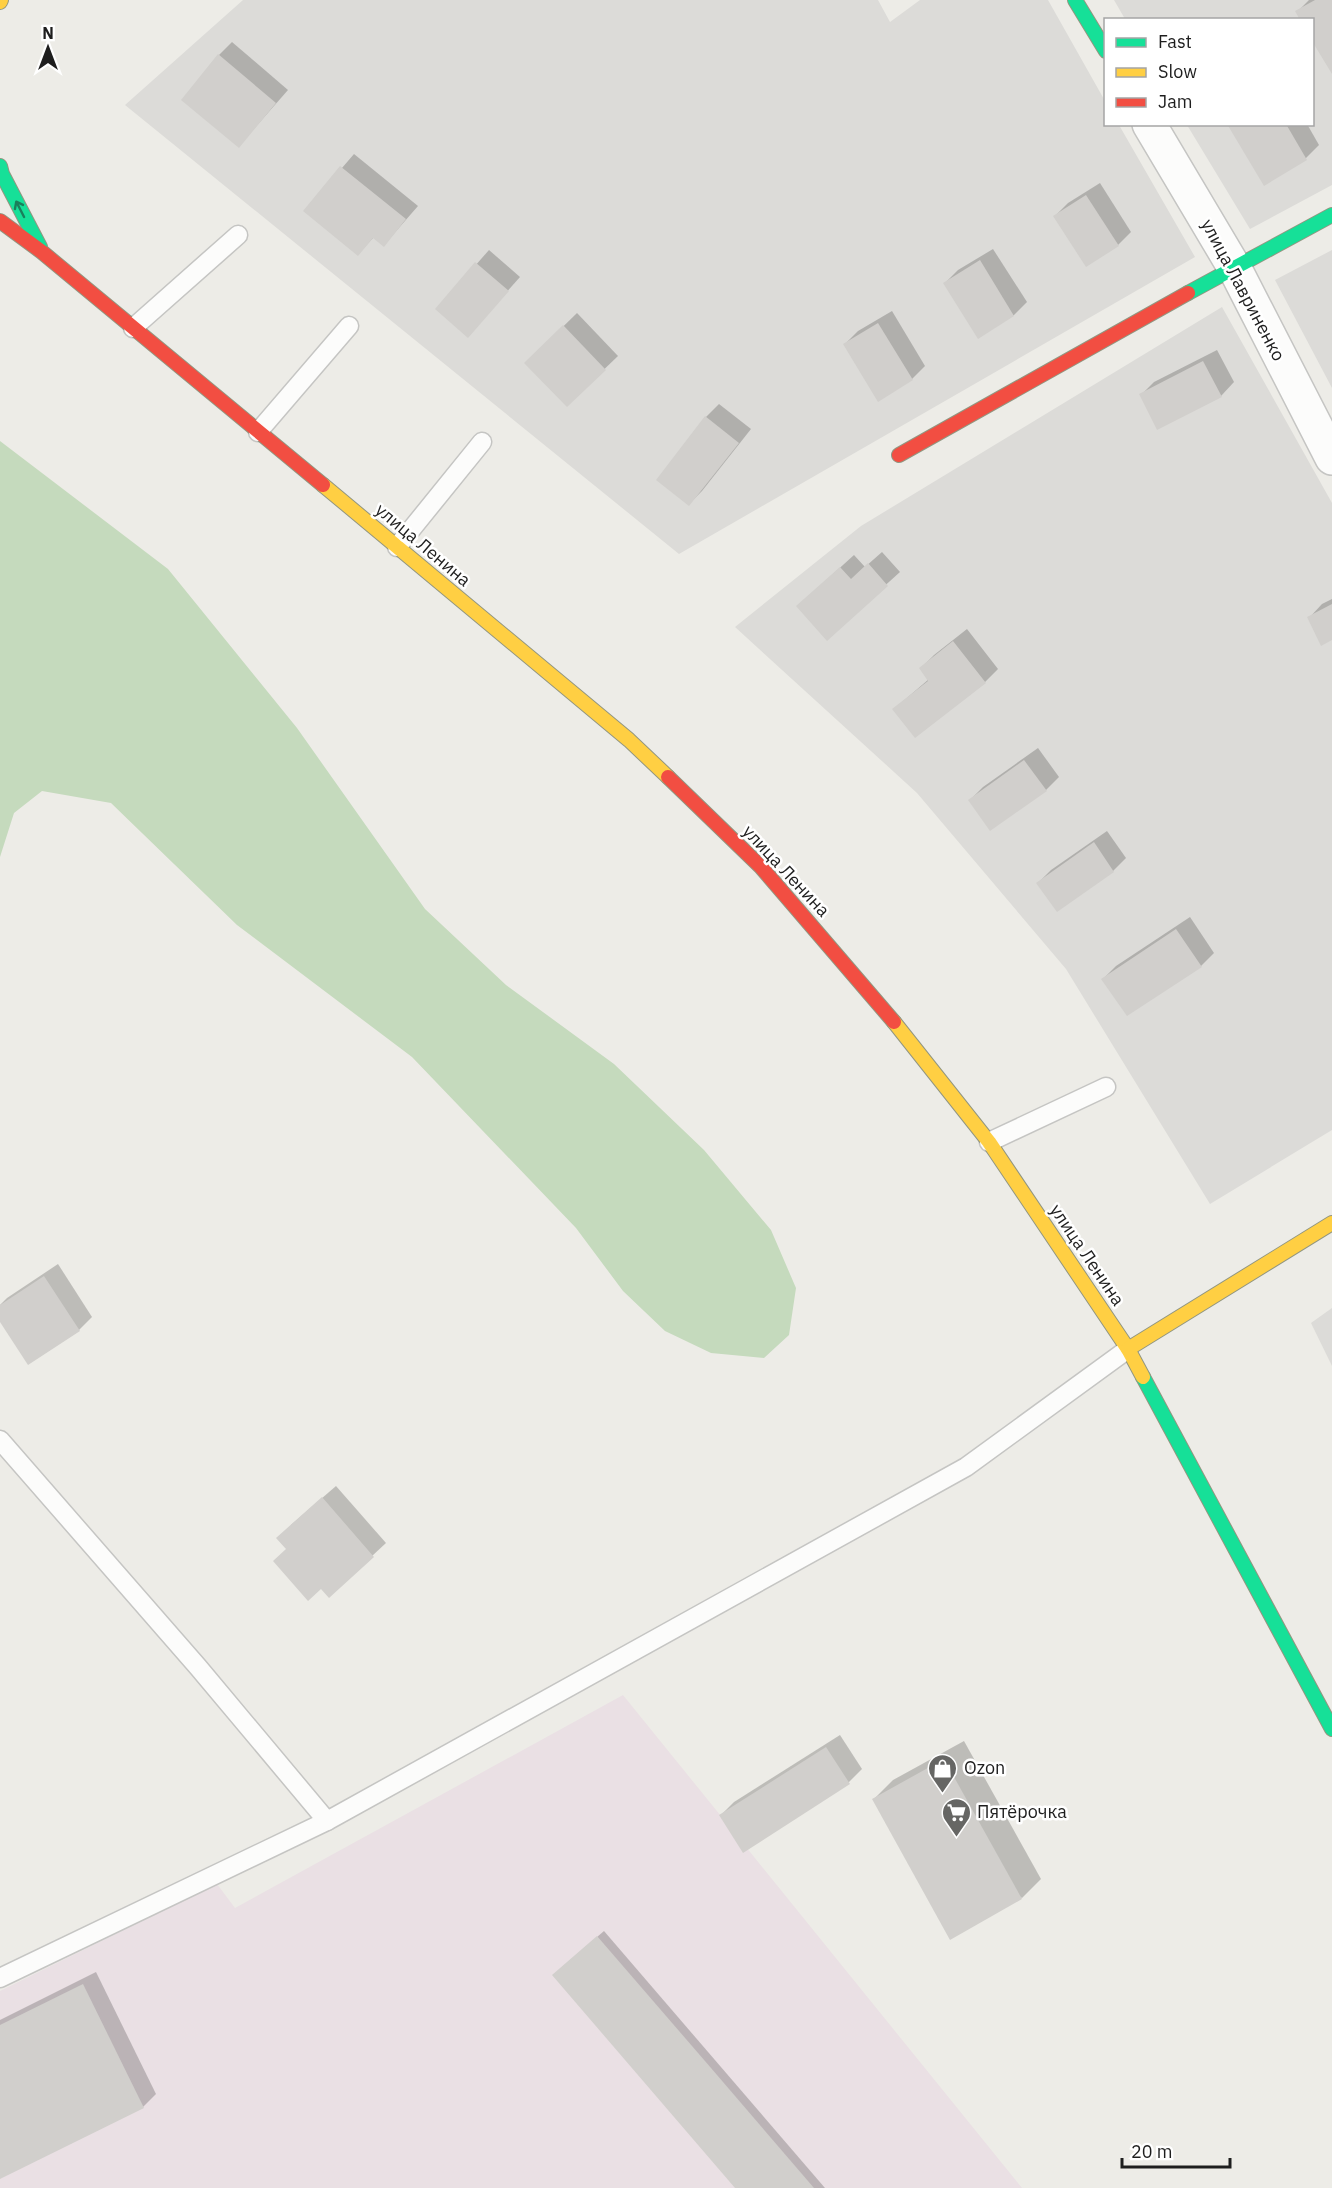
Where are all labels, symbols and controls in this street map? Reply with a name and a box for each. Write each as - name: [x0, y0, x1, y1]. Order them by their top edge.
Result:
- north arrow: [18, 18, 78, 78]
- legend: [1104, 18, 1314, 126]
- text: N: [42, 23, 54, 43]
- text: Fast: [1158, 30, 1192, 53]
- text: Slow: [1158, 60, 1197, 83]
- text: Jam: [1158, 90, 1193, 113]
- one-way arrow: [14, 201, 26, 218]
- street label: улица Лавриненко: [1196, 215, 1291, 365]
- street label: улица Ленина: [371, 498, 476, 591]
- street label: улица Ленина: [738, 820, 835, 922]
- street label: улица Ленина: [1045, 1200, 1130, 1310]
- shop icon: Ozon: [927, 1752, 959, 1794]
- place label: Ozon: [964, 1756, 1005, 1779]
- supermarket icon: Пятёрочка: [940, 1796, 972, 1838]
- place label: Пятёрочка: [977, 1800, 1067, 1823]
- scale bar: [1122, 2131, 1230, 2169]
- text: 20 m: [1131, 2140, 1173, 2163]

